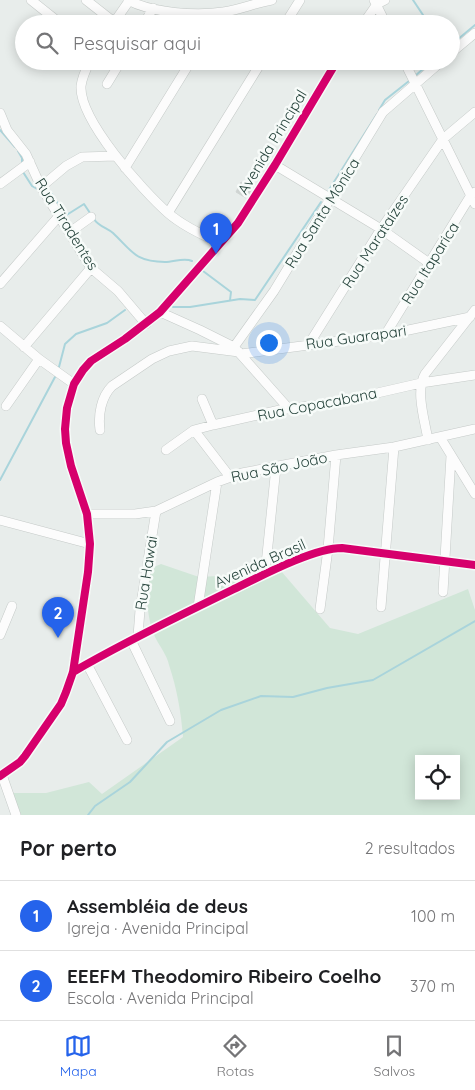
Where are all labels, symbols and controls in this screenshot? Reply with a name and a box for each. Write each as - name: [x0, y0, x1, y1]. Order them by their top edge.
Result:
- search box: [15, 15, 460, 70]
- icon: search: [33, 29, 61, 57]
- text: Pesquisar aqui: [73, 31, 201, 55]
- street label: Avenida Principal: [233, 86, 311, 198]
- street label: Rua Santa Mônica: [280, 154, 364, 272]
- street label: Rua Tiradentes: [31, 174, 103, 274]
- street label: Rua Marataízes: [338, 191, 412, 291]
- pin: 1: [200, 213, 232, 254]
- street label: Rua Itaparica: [397, 218, 463, 308]
- street label: Rua Guarapari: [304, 321, 408, 353]
- your location: [256, 330, 282, 356]
- street label: Rua Copacabana: [256, 383, 378, 425]
- street label: Rua São João: [229, 448, 329, 486]
- street label: Rua Hawai: [131, 534, 161, 612]
- street label: Avenida Brasil: [211, 534, 309, 592]
- pin: 2: [42, 597, 74, 638]
- map controls: [415, 755, 460, 800]
- button: locate: [415, 755, 460, 800]
- text: Por perto: [20, 835, 117, 861]
- text: 2 resultados: [365, 838, 455, 858]
- text: Assembléia de deus: [67, 894, 248, 918]
- text: 1: [33, 906, 39, 926]
- text: 100 m: [411, 906, 455, 926]
- text: Igreja · Avenida Principal: [67, 918, 249, 938]
- text: EEEFM Theodomiro Ribeiro Coelho: [67, 964, 381, 988]
- text: 2: [31, 976, 41, 996]
- text: 370 m: [410, 976, 455, 996]
- text: Escola · Avenida Principal: [67, 988, 254, 1008]
- tab: Mapa: [60, 1032, 97, 1080]
- tab: Rotas: [216, 1032, 254, 1080]
- tab: Salvos: [374, 1032, 415, 1080]

